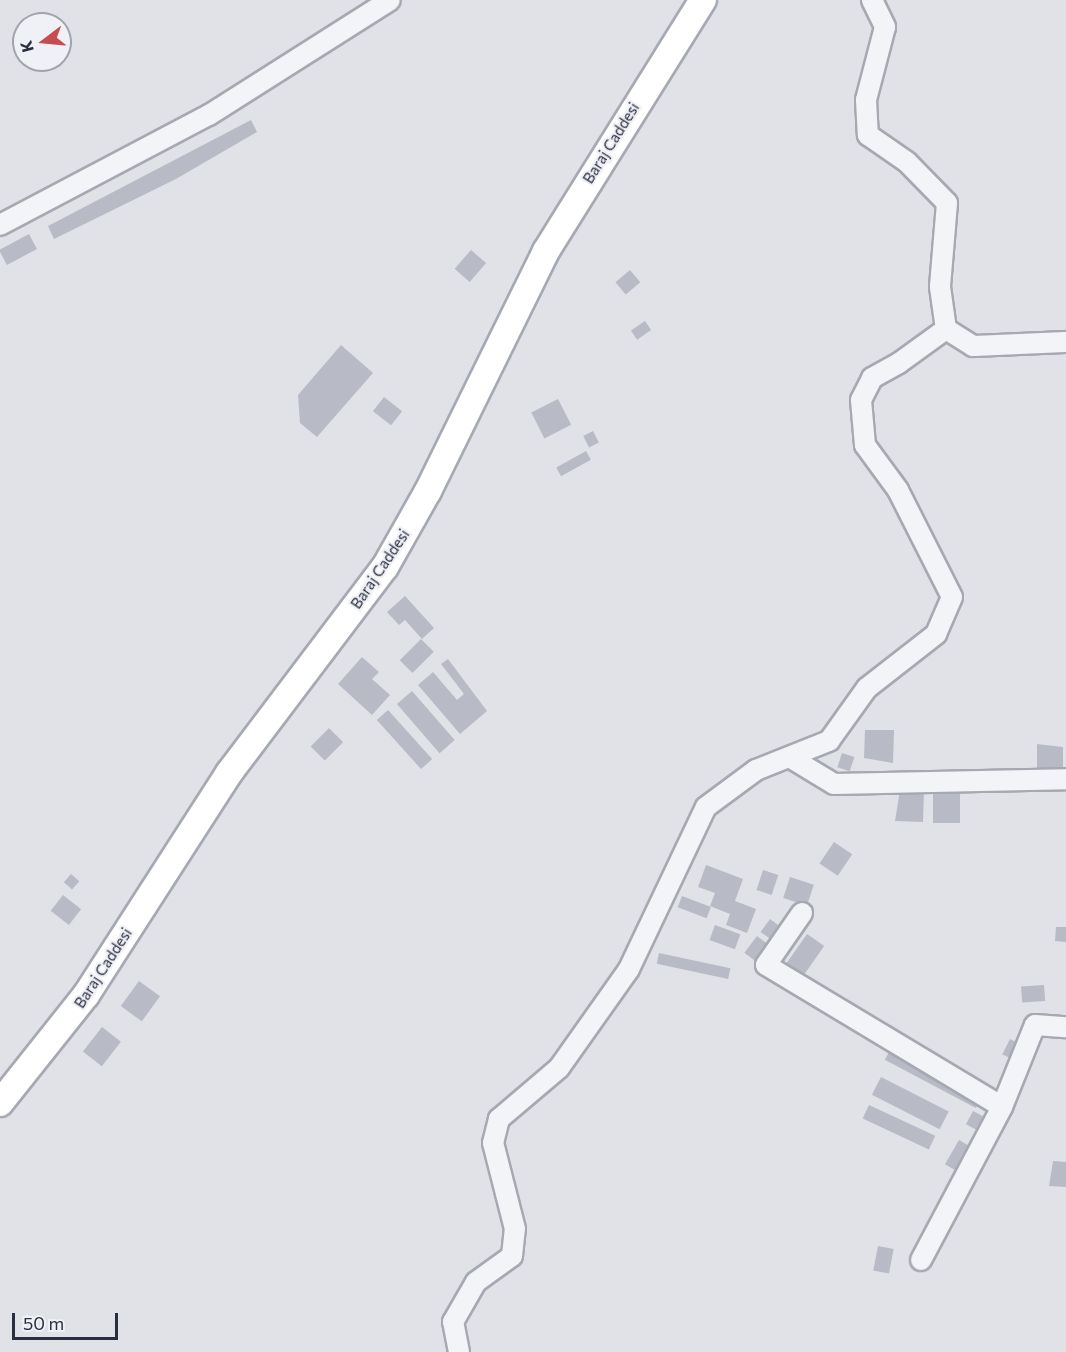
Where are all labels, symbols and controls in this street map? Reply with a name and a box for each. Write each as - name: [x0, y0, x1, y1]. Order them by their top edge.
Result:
- north arrow: [12, 12, 72, 72]
- text: K: [15, 39, 37, 55]
- street label: Baraj Caddesi: [579, 99, 643, 187]
- street label: Baraj Caddesi: [347, 526, 413, 612]
- street label: Baraj Caddesi: [70, 925, 136, 1011]
- scale bar: [15, 1301, 122, 1339]
- text: 50 m: [23, 1312, 64, 1334]

